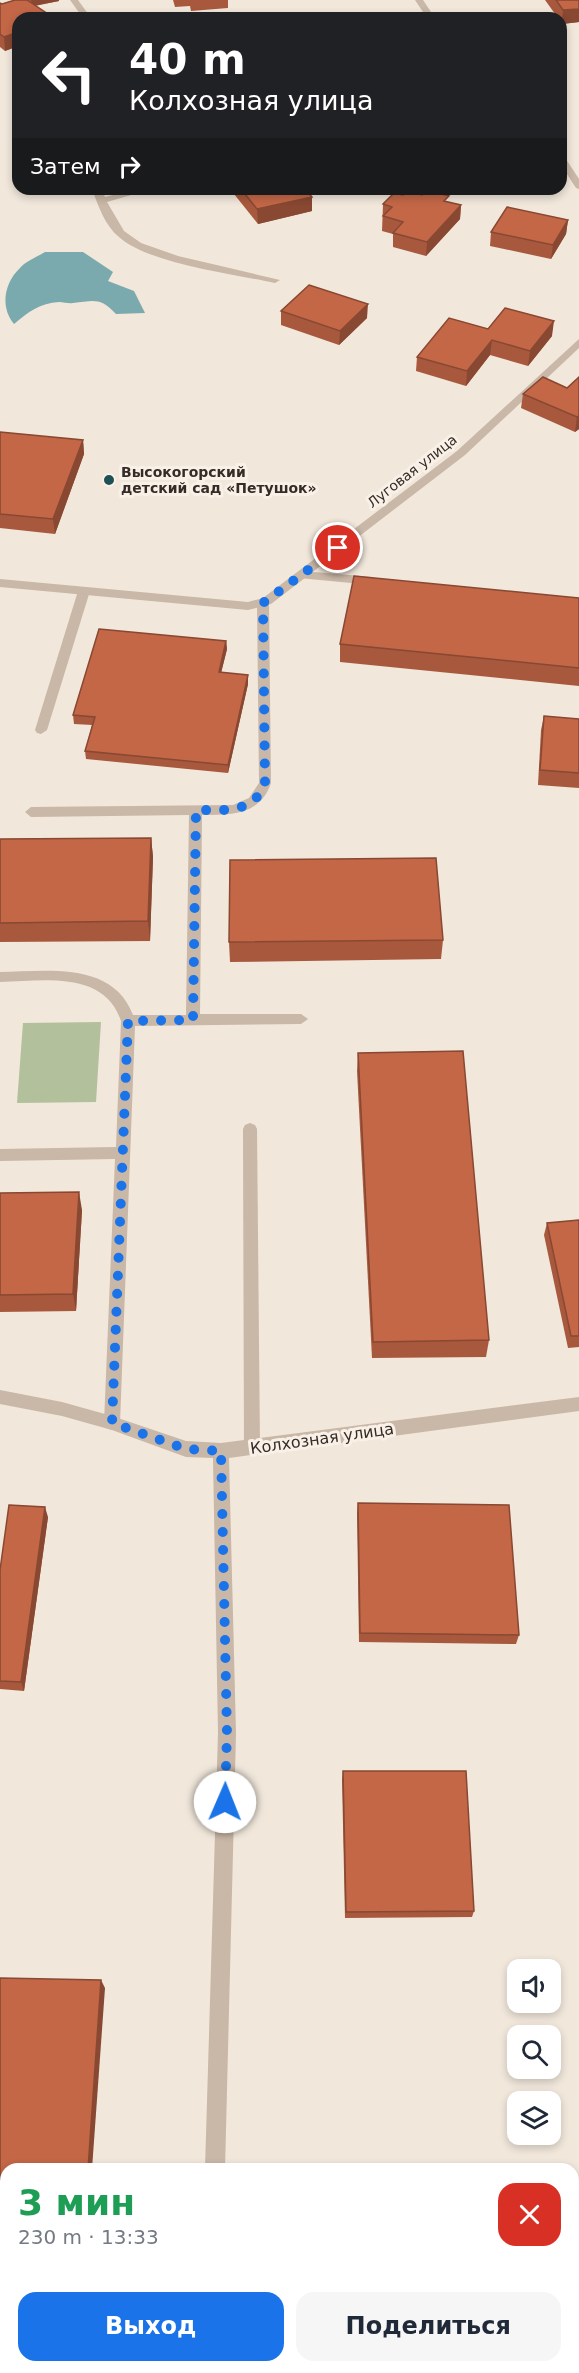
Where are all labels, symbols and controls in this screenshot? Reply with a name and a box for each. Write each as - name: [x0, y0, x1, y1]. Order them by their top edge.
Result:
- text: 40 m: [129, 35, 246, 84]
- icon: left: [30, 36, 108, 114]
- text: Колхозная улица: [129, 85, 374, 116]
- icon: right: [113, 150, 146, 183]
- text: Затем: [30, 154, 101, 179]
- street label: Луговая улица: [364, 431, 460, 511]
- place label: Высокогорский детский сад «Петушок»: [121, 464, 317, 496]
- marker: Высокогорский детский сад «Петушок»: [102, 473, 116, 487]
- pin: [312, 522, 363, 573]
- icon: arrive: [321, 531, 354, 564]
- street label: Колхозная улица: [249, 1419, 395, 1458]
- position arrow: [193, 1770, 257, 1834]
- map controls: [507, 1959, 561, 2145]
- button: sound: [507, 1959, 561, 2013]
- button: search: [507, 2025, 561, 2079]
- button: layers: [507, 2091, 561, 2145]
- text: 3 мин: [18, 2182, 135, 2223]
- button: close: [498, 2183, 561, 2246]
- text: 230 m · 13:33: [18, 2225, 159, 2249]
- button: Выход: [18, 2292, 284, 2361]
- button: Поделиться: [296, 2292, 561, 2361]

